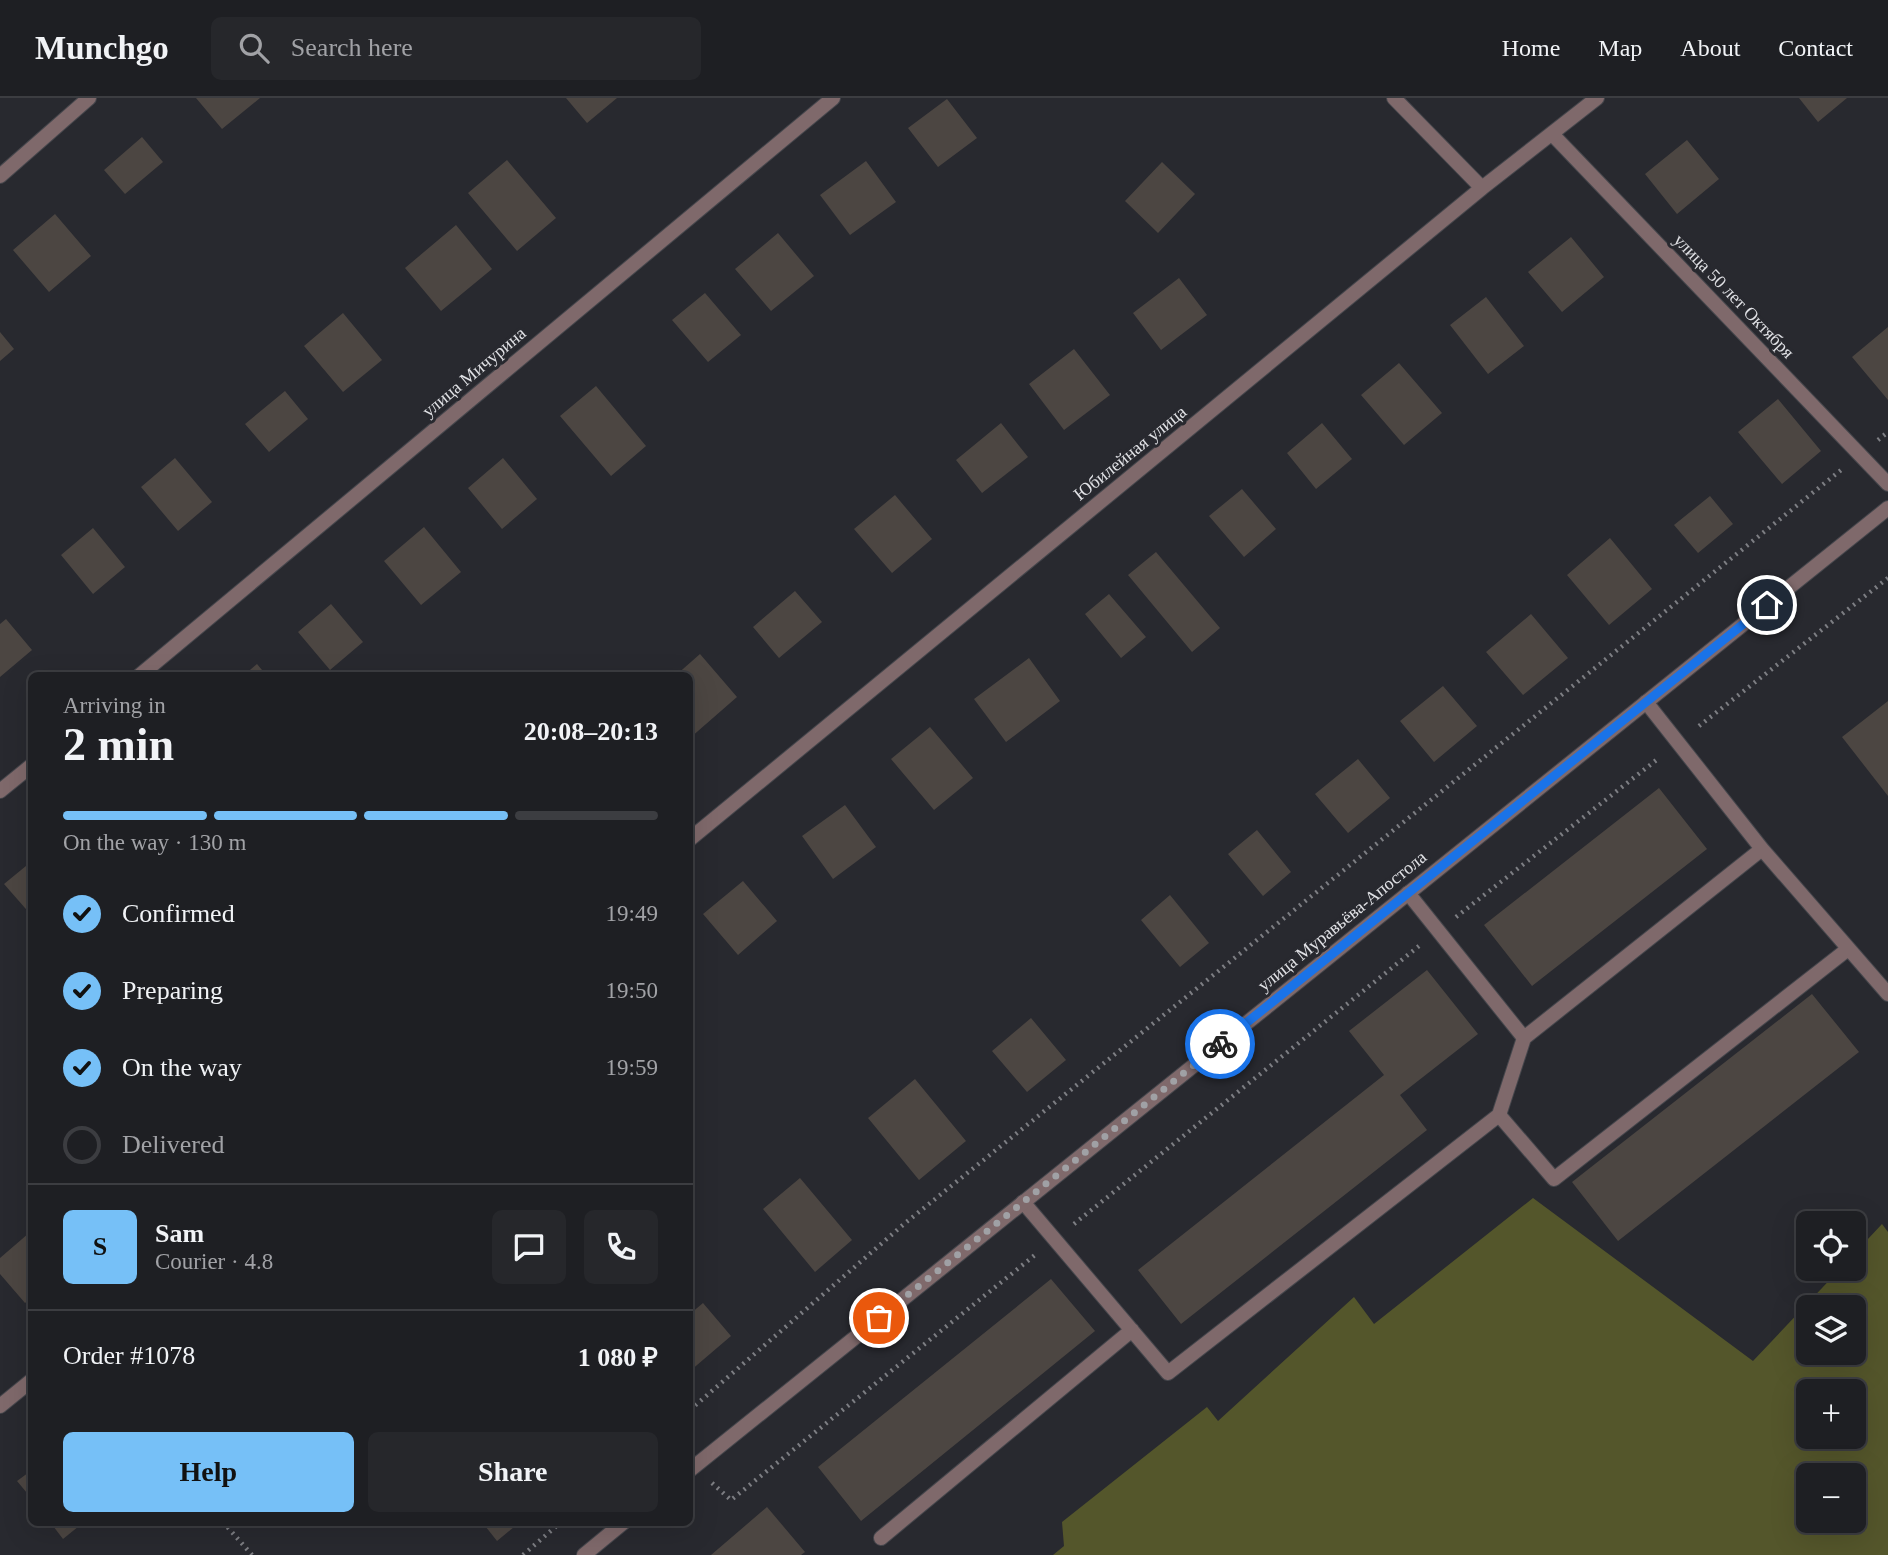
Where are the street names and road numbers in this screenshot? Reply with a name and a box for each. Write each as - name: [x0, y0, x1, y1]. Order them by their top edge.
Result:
- street label: улица 50 лет Октября: [1670, 230, 1798, 362]
- street label: улица Мичурина: [418, 323, 530, 421]
- street label: Юбилейная улица: [1070, 402, 1190, 504]
- street label: улица Муравьёва-Апостола: [1254, 847, 1430, 995]

